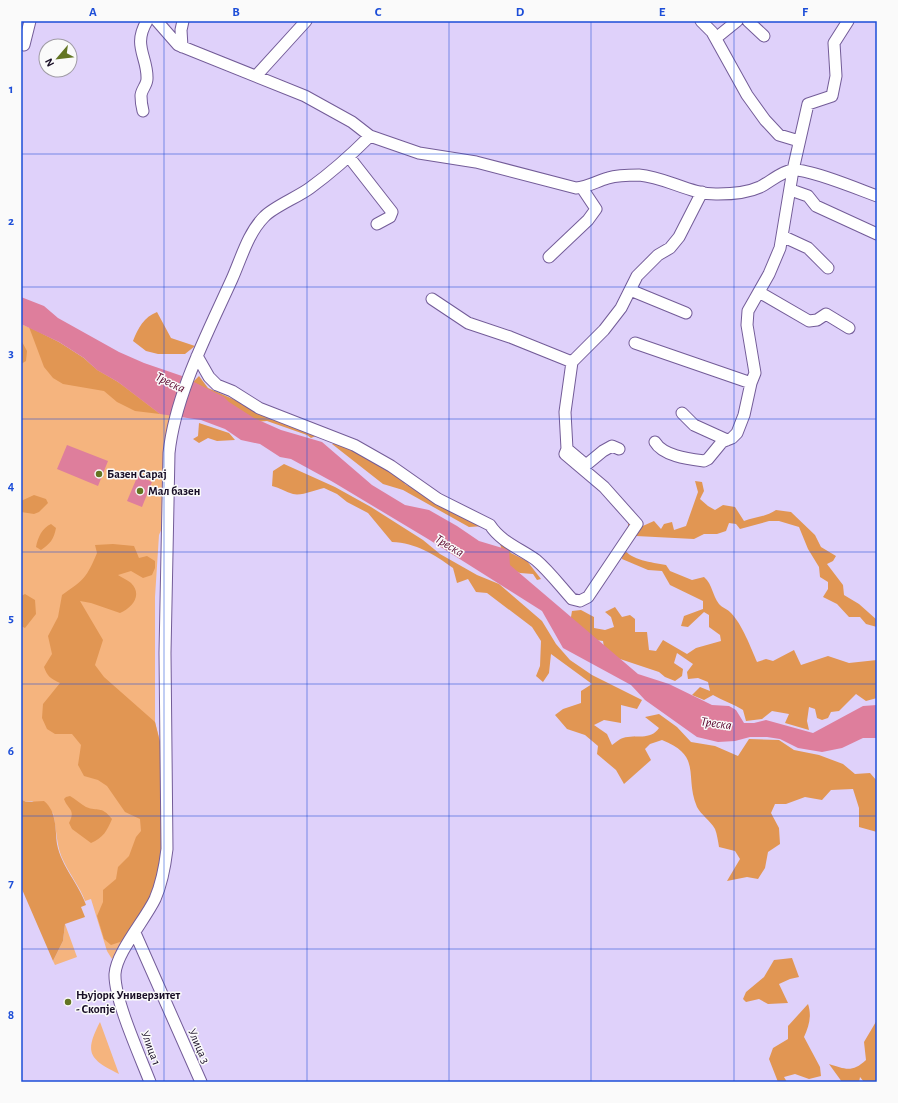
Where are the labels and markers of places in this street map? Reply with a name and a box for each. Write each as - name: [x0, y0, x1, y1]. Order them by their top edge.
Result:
- place label: Базен Сарај: [107, 468, 167, 481]
- marker: Базен Сарај: [94, 469, 104, 479]
- place label: Мал базен: [148, 485, 200, 497]
- marker: Мал базен: [135, 486, 145, 496]
- place label: Њујорк Универзитет - Скопје: [76, 989, 180, 1016]
- marker: Њујорк Универзитет - Скопје: [63, 997, 73, 1007]

